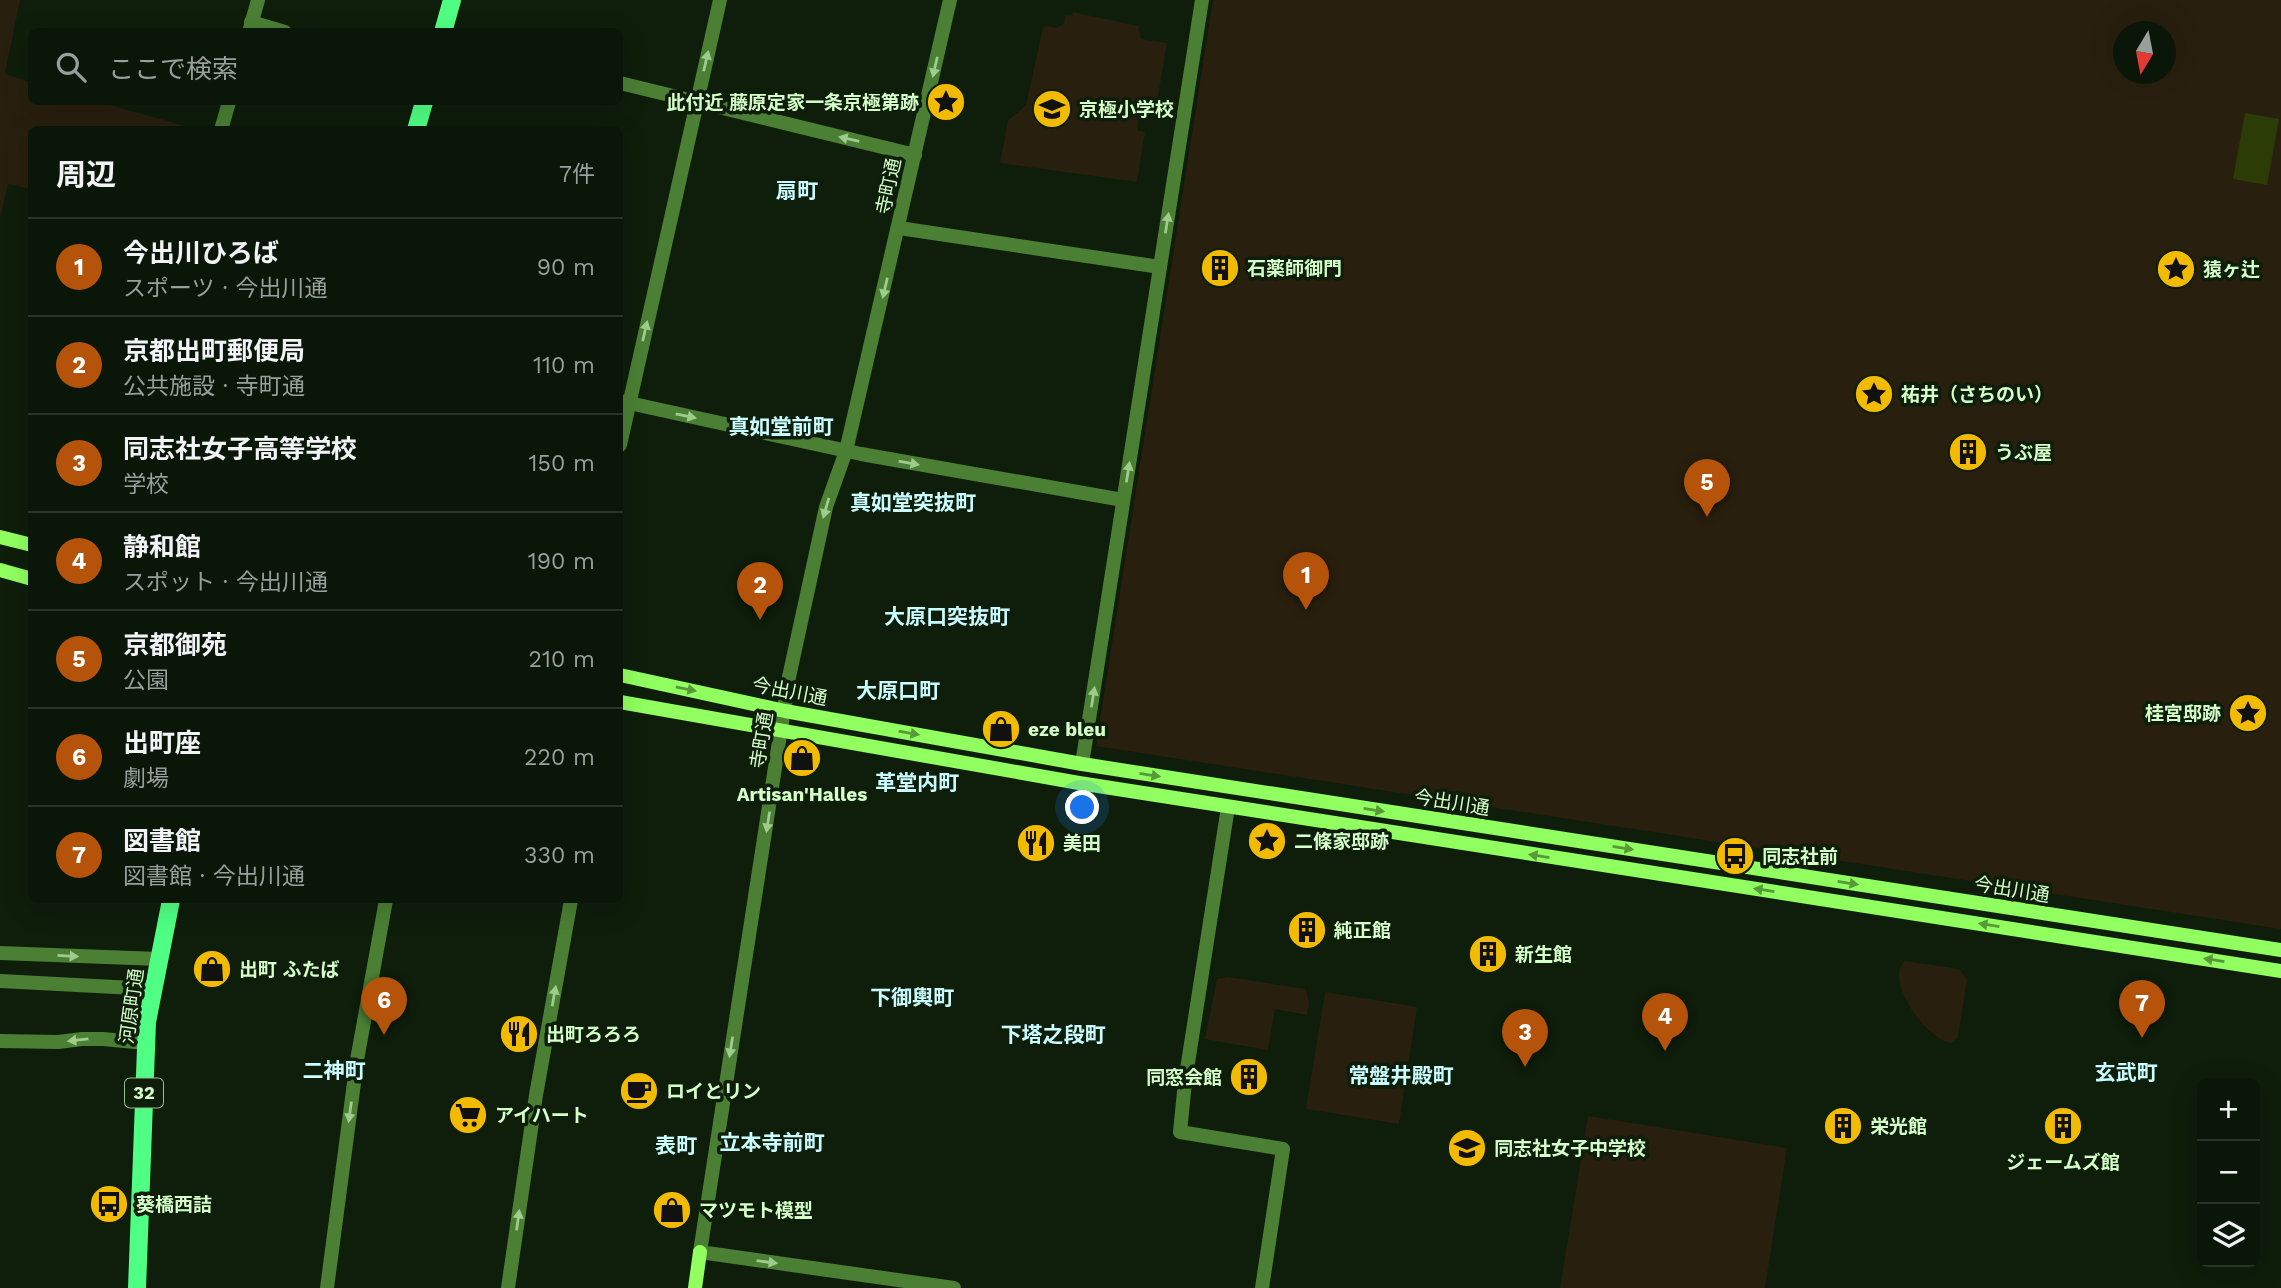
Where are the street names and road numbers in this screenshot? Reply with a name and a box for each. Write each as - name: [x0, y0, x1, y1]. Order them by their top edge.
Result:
- street label: 寺町通: [871, 156, 906, 216]
- street label: 今出川通: [750, 673, 829, 710]
- street label: 寺町通: [746, 710, 777, 770]
- street label: 今出川通: [1413, 785, 1491, 820]
- street label: 今出川通: [1973, 872, 2051, 907]
- street label: 河原町通: [115, 967, 148, 1045]
- road number: 32: [125, 1078, 163, 1108]

